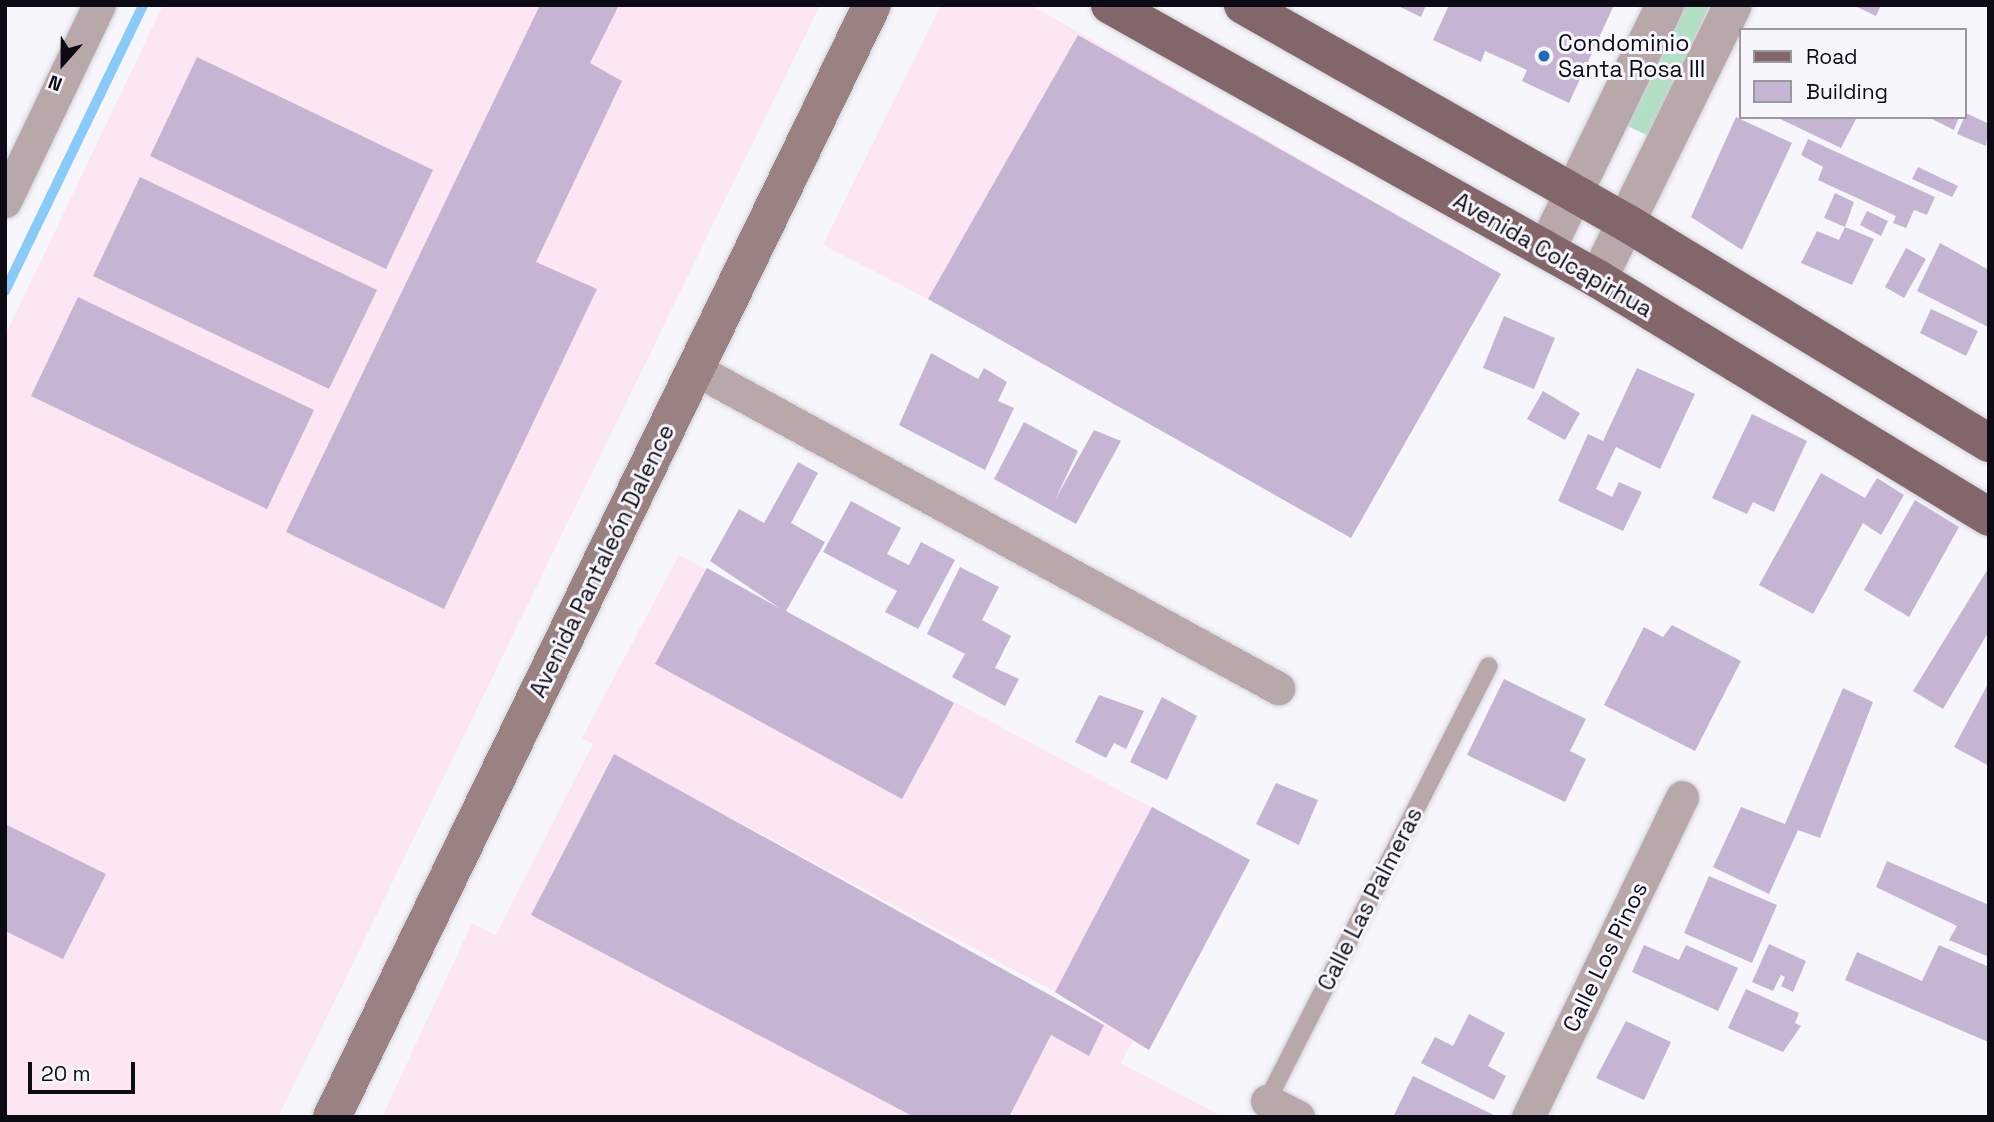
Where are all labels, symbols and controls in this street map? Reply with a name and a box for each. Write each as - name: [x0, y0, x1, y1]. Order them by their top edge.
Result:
- north arrow: [28, 28, 98, 98]
- legend: [1738, 28, 1966, 119]
- place label: Condominio Santa Rosa III: [1558, 29, 1705, 83]
- text: Road: [1806, 43, 1858, 70]
- marker: Condominio Santa Rosa III: [1536, 48, 1552, 64]
- text: N: [45, 69, 66, 97]
- text: Building: [1806, 78, 1888, 105]
- street label: Avenida Colcapirhua: [1449, 187, 1657, 323]
- street label: Avenida Pantaleón Dalence: [524, 420, 680, 702]
- street label: Calle Las Palmeras: [1312, 803, 1428, 995]
- street label: Calle Los Pinos: [1557, 878, 1653, 1036]
- scale bar: [32, 1048, 138, 1092]
- text: 20 m: [41, 1060, 91, 1087]

